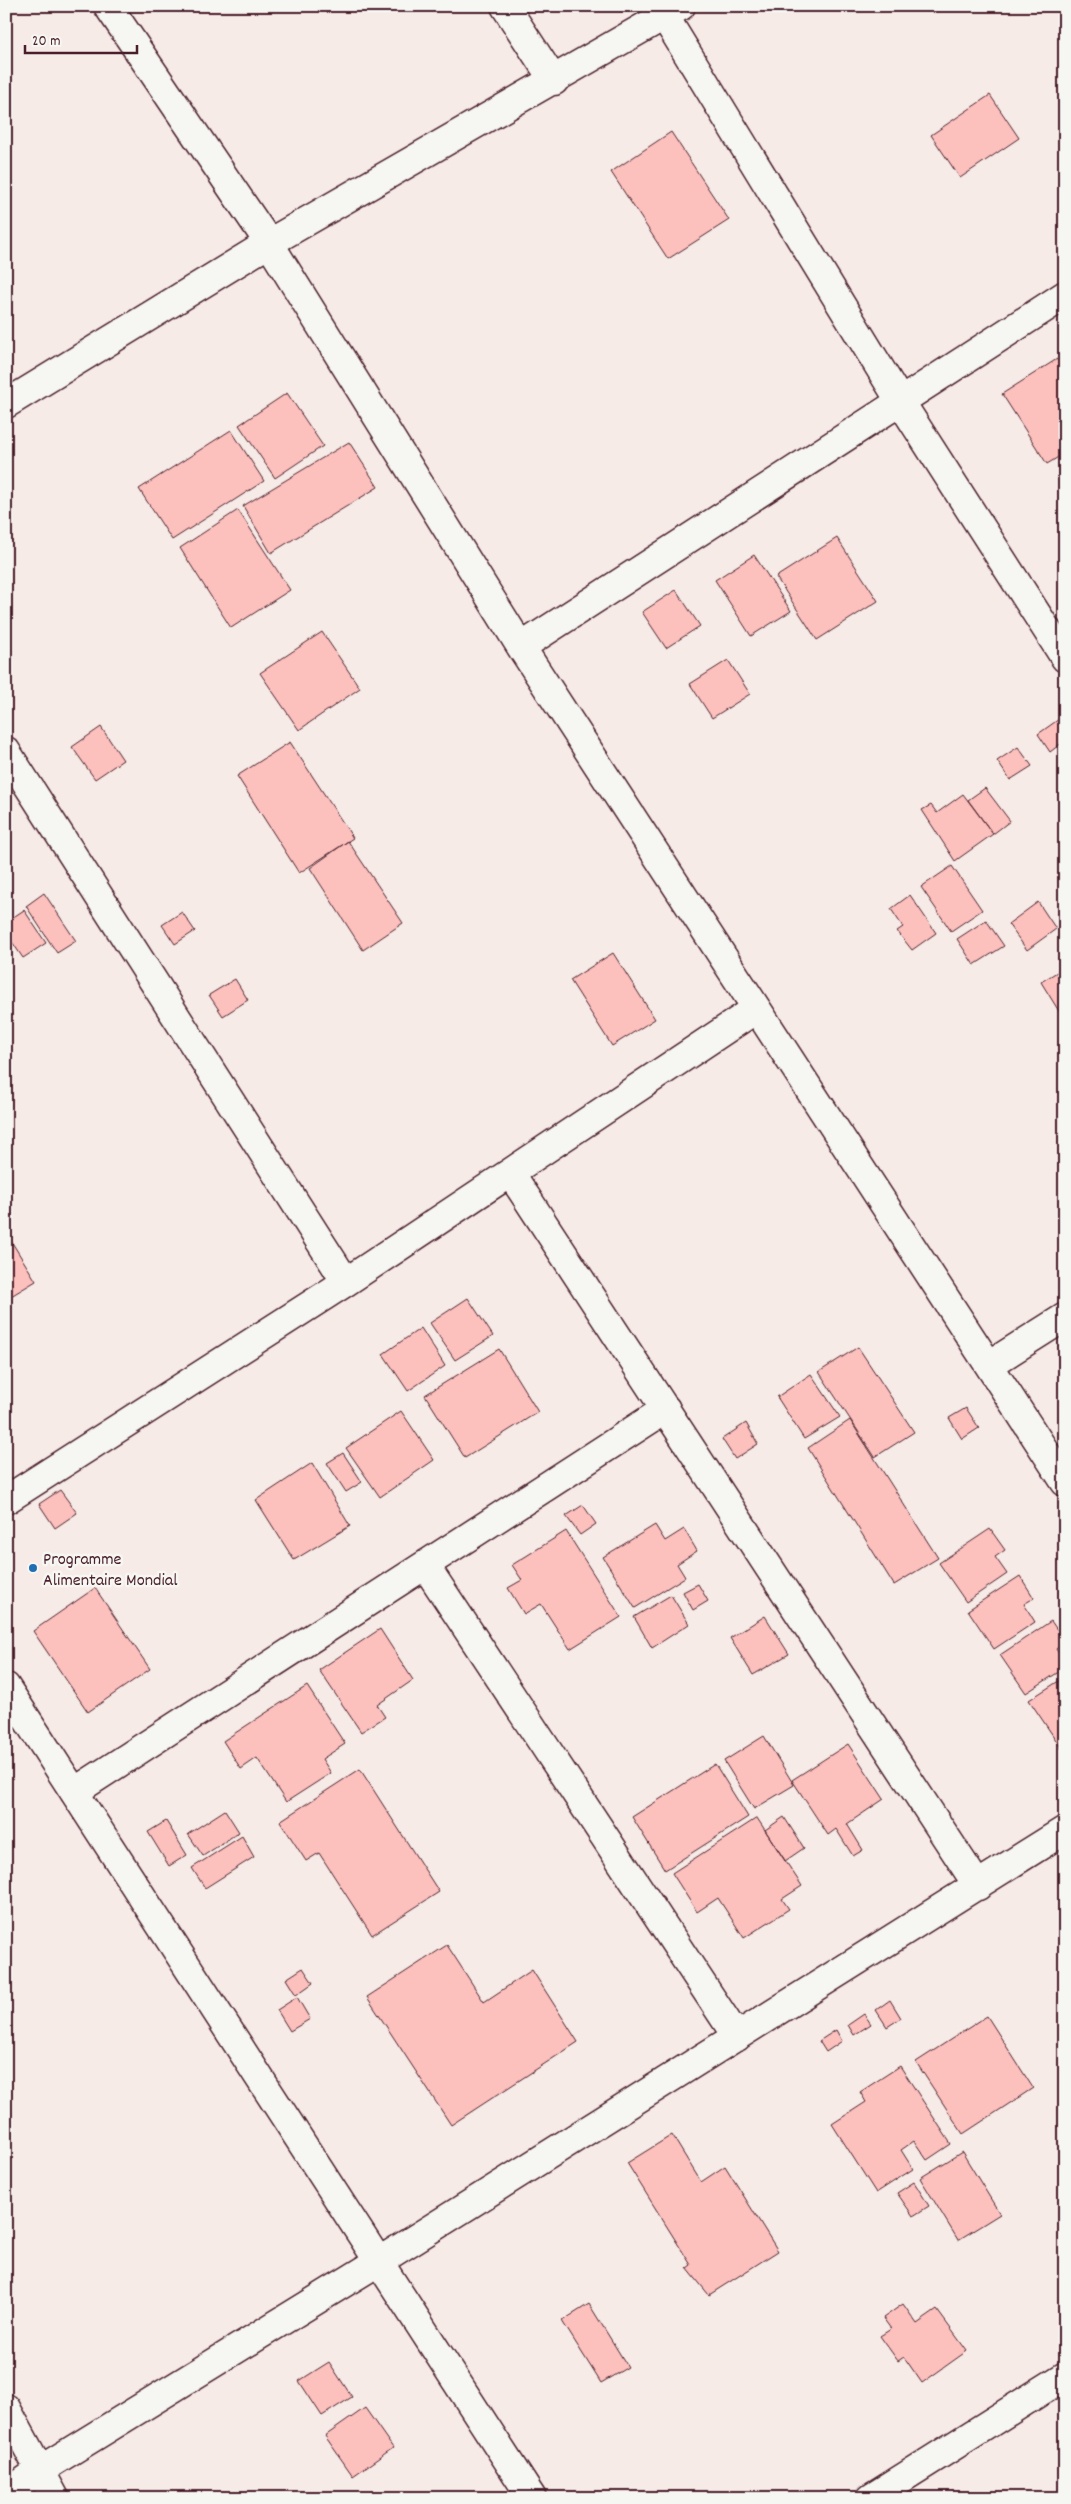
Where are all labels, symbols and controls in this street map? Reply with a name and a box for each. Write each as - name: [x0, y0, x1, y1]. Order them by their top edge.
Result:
- scale bar: [25, 22, 138, 54]
- text: 20 m: [32, 31, 60, 53]
- place label: Programme Alimentaire Mondial: [43, 1548, 178, 1594]
- marker: Programme Alimentaire Mondial: [27, 1562, 39, 1574]

